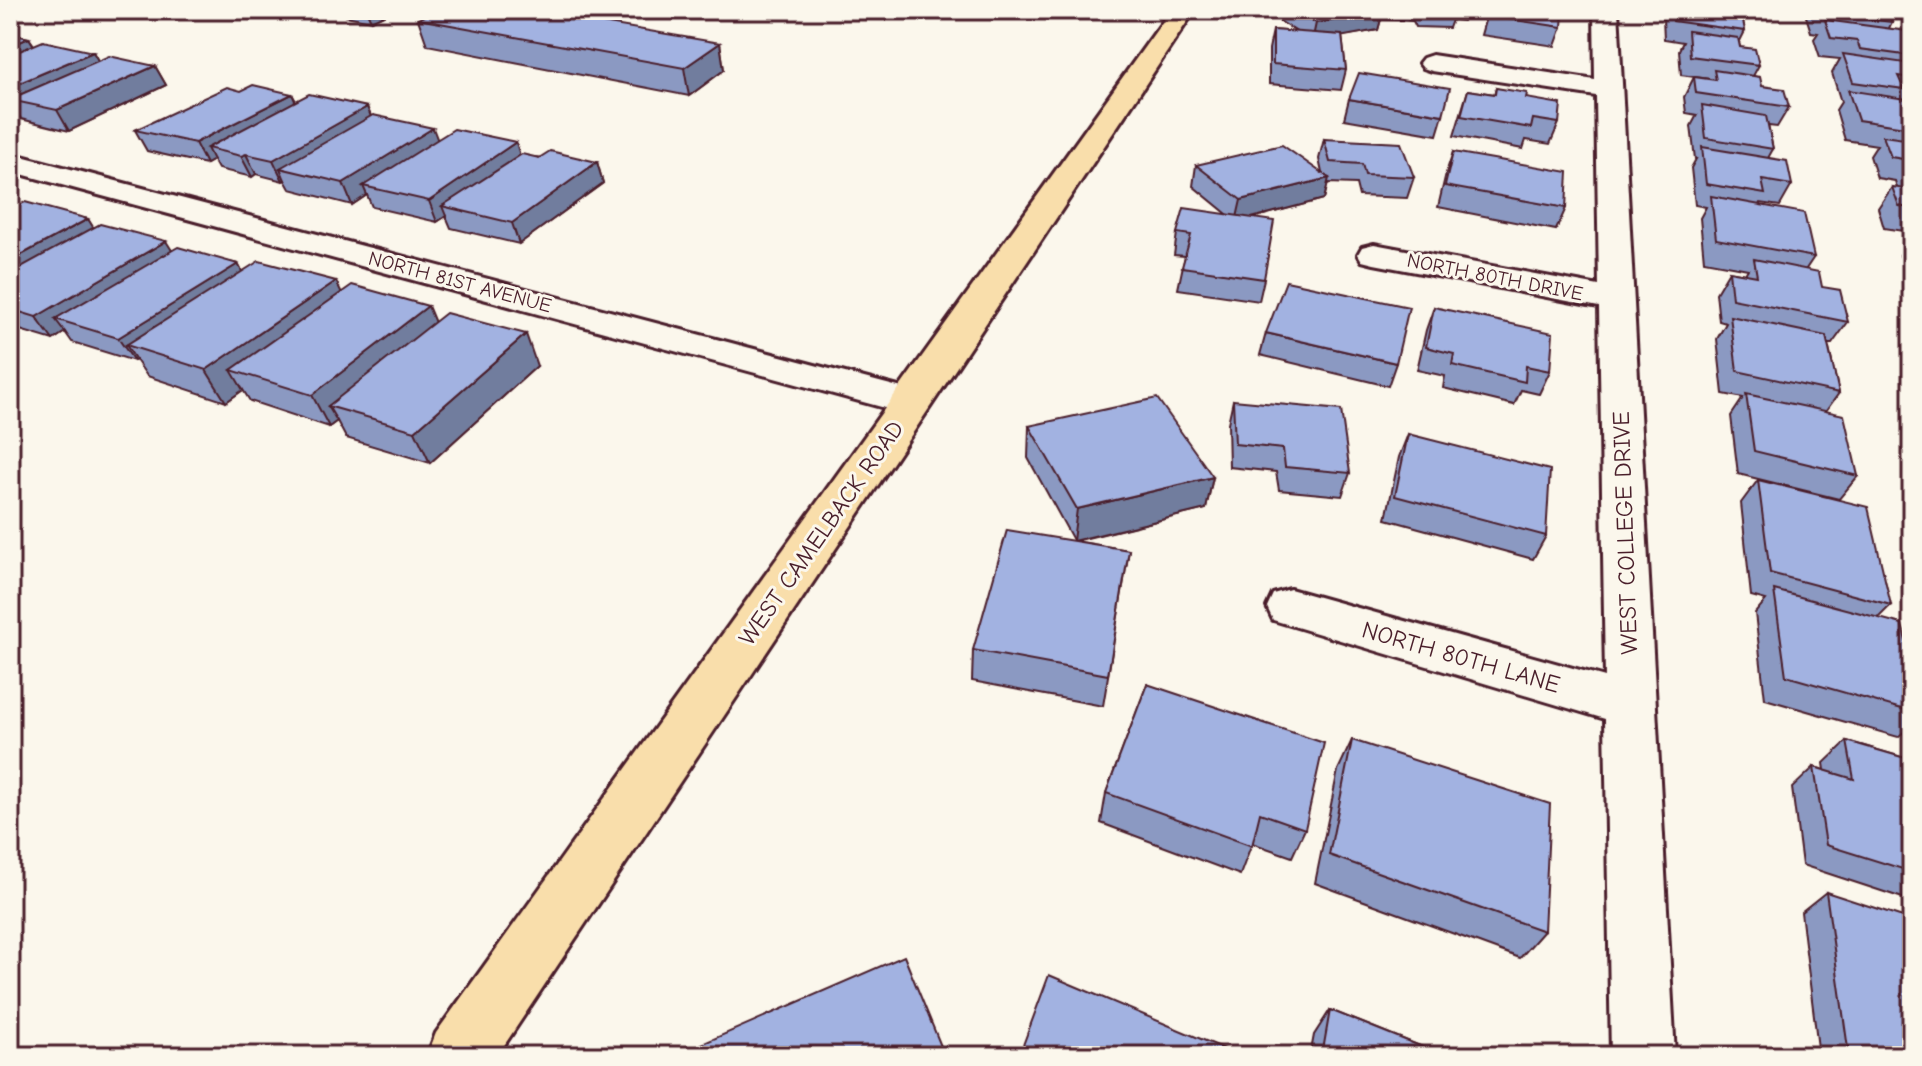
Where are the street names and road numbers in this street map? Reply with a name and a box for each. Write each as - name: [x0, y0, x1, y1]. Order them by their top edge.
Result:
- street label: NORTH 81ST AVENUE: [366, 247, 554, 317]
- street label: NORTH 80TH DRIVE: [1405, 249, 1585, 305]
- street label: WEST COLLEGE DRIVE: [1607, 411, 1643, 655]
- street label: WEST CAMELBACK ROAD: [733, 415, 909, 651]
- street label: NORTH 80TH LANE: [1359, 615, 1563, 699]

